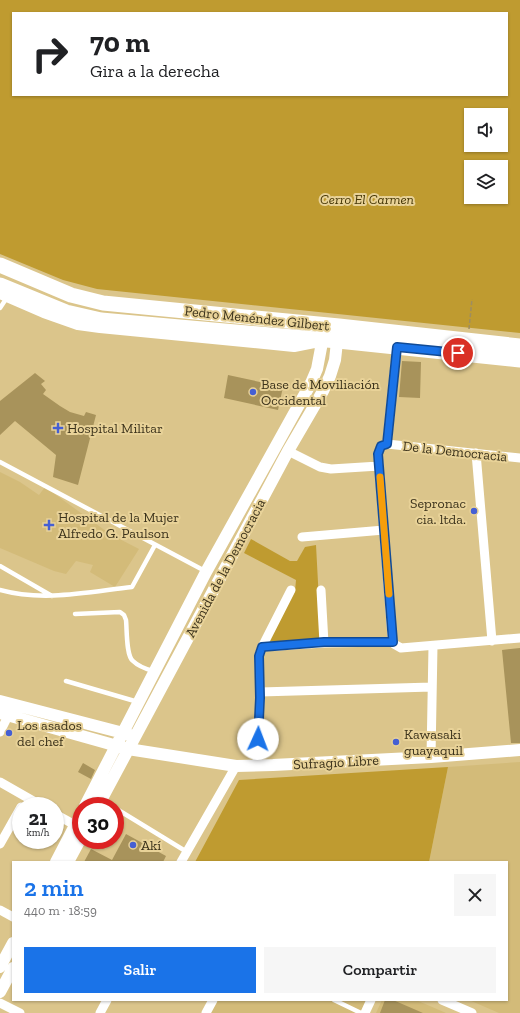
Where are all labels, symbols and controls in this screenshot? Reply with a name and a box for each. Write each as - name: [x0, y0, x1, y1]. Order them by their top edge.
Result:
- text: 70 m: [90, 26, 150, 59]
- icon: right: [24, 28, 76, 80]
- text: Gira a la derecha: [90, 60, 220, 82]
- map controls: [464, 108, 508, 204]
- button: sound: [464, 108, 508, 152]
- button: layers: [464, 160, 508, 204]
- park label: Cerro El Carmen: [320, 191, 414, 208]
- street label: Pedro Menéndez Gilbert: [184, 302, 331, 335]
- pin: [441, 336, 475, 370]
- icon: arrive: [447, 342, 469, 364]
- place label: Base de Moviliación Occidental: [261, 376, 380, 409]
- marker: Base de Moviliación Occidental: [248, 387, 258, 397]
- place label: Hospital Militar: [67, 420, 163, 437]
- marker: Hospital Militar: [52, 422, 64, 434]
- street label: De la Democracia: [402, 438, 508, 465]
- place label: Sepronac cia. ltda.: [410, 495, 466, 528]
- street label: Avenida de la Democracia: [182, 496, 269, 640]
- marker: Sepronac cia. ltda.: [469, 506, 479, 516]
- place label: Hospital de la Mujer Alfredo G. Paulson: [58, 509, 179, 542]
- marker: Hospital de la Mujer Alfredo G. Paulson: [43, 519, 55, 531]
- place label: Los asados del chef: [17, 717, 82, 750]
- position arrow: [237, 718, 279, 760]
- place label: Kawasaki guayaquil: [404, 726, 463, 759]
- marker: Los asados del chef: [4, 728, 14, 738]
- marker: Kawasaki guayaquil: [391, 737, 401, 747]
- street label: Sufragio Libre: [293, 752, 380, 773]
- speed limit sign: 30: [72, 797, 124, 849]
- text: 21: [29, 806, 47, 830]
- text: km/h: [27, 827, 49, 839]
- place label: Akí: [141, 837, 161, 854]
- marker: Akí: [128, 840, 138, 850]
- text: 2 min: [24, 873, 84, 902]
- button: close: [454, 874, 496, 916]
- text: 440 m · 18:59: [24, 903, 97, 918]
- button: Salir: [24, 947, 256, 993]
- button: Compartir: [264, 947, 496, 993]

